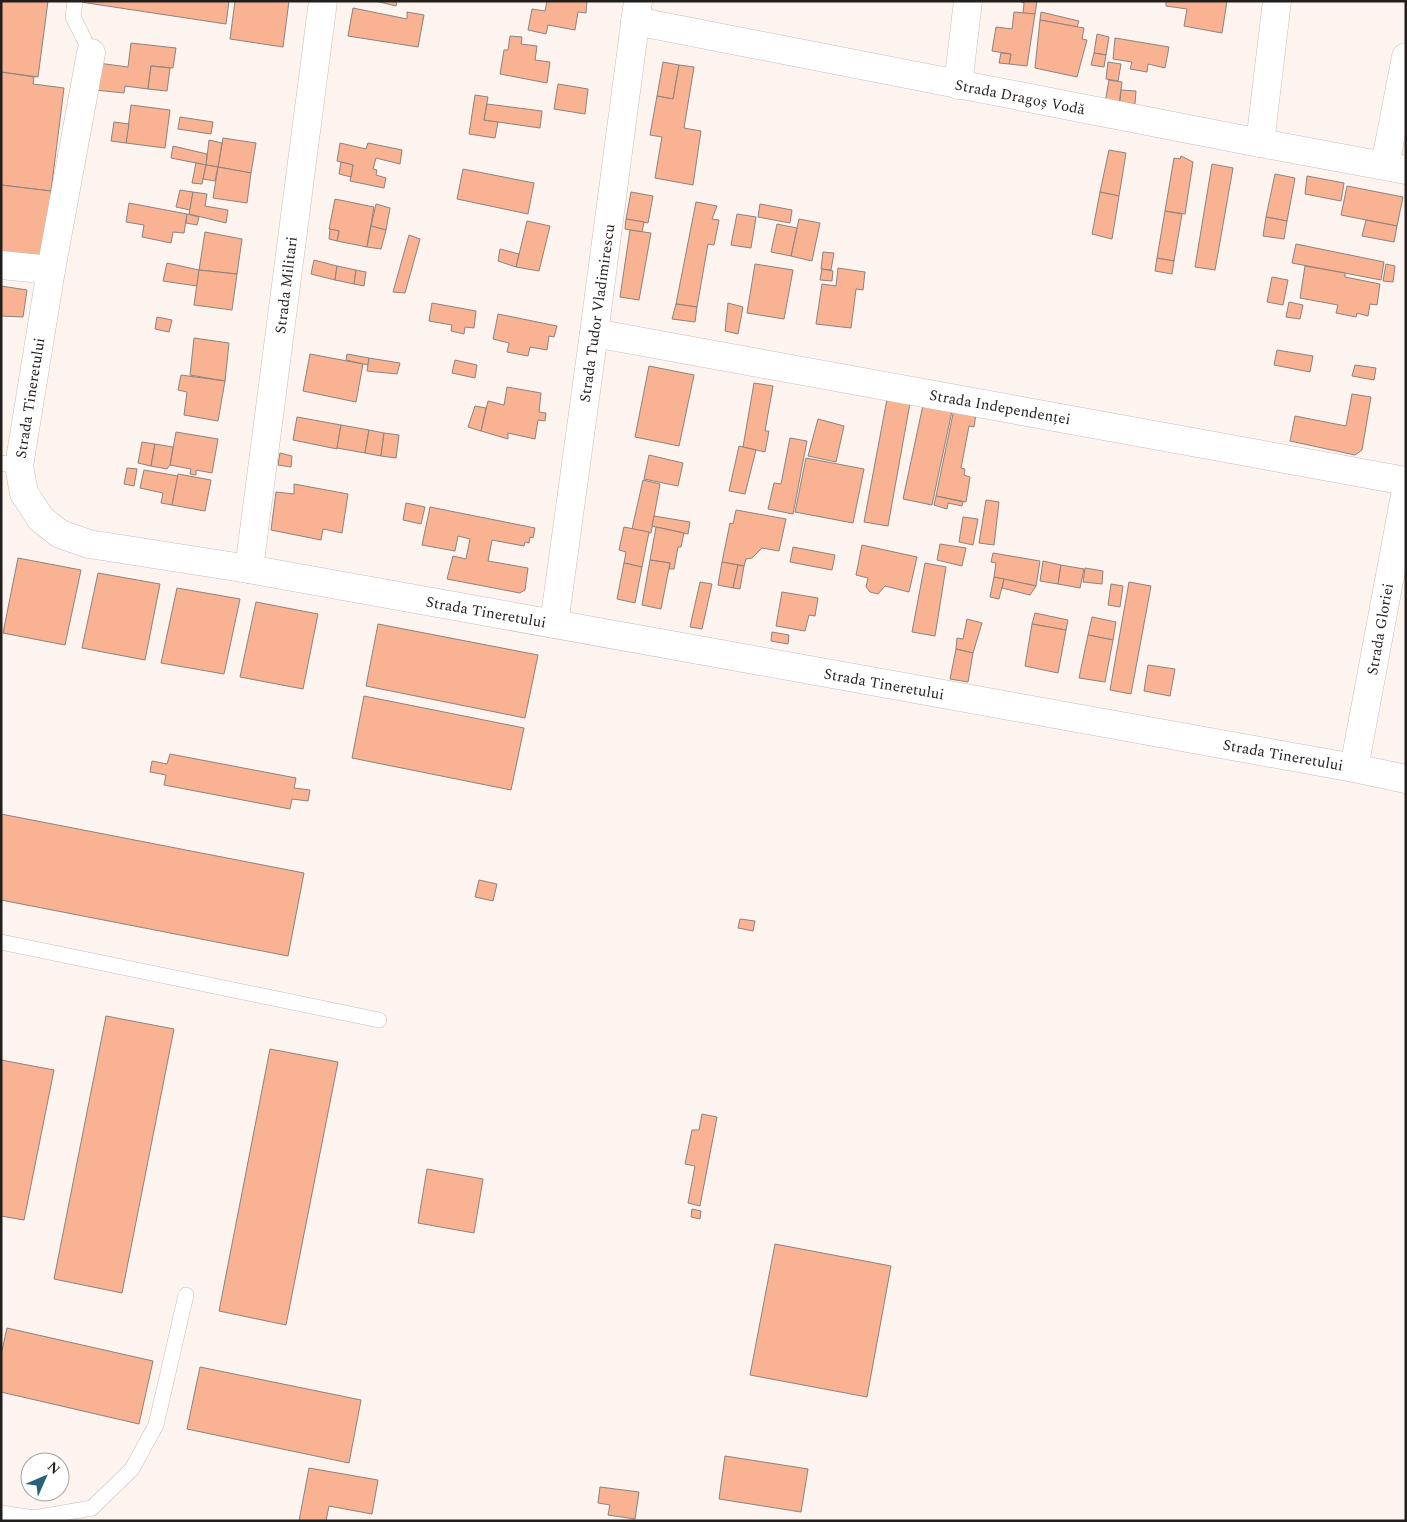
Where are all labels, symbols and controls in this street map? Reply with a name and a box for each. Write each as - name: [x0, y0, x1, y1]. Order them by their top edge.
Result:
- street label: Strada Dragoș Vodă: [953, 74, 1088, 122]
- street label: Strada Tudor Vladimirescu: [574, 222, 621, 404]
- street label: Strada Militari: [269, 235, 304, 335]
- street label: Strada Tineretului: [10, 336, 51, 460]
- street label: Strada Independenței: [928, 384, 1072, 431]
- street label: Strada Gloriei: [1361, 581, 1400, 677]
- street label: Strada Tineretului: [424, 591, 548, 634]
- street label: Strada Tineretului: [822, 663, 946, 706]
- street label: Strada Tineretului: [1221, 734, 1345, 777]
- north arrow: [20, 1452, 70, 1502]
- text: N: [42, 1457, 65, 1480]

